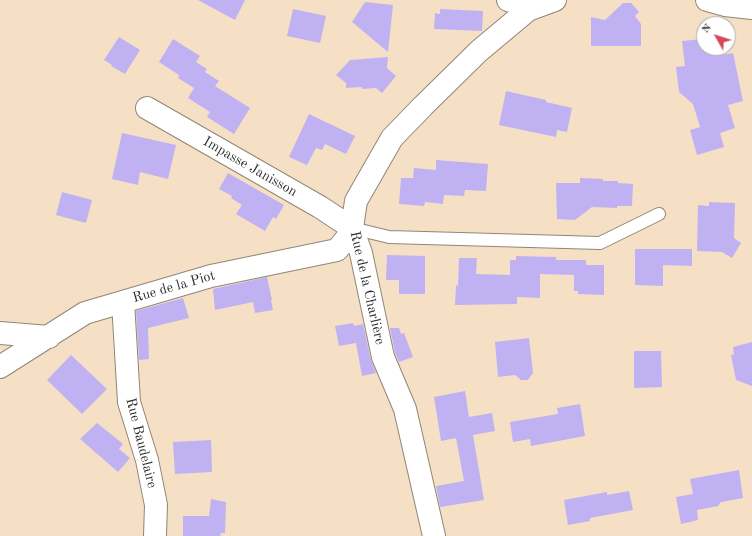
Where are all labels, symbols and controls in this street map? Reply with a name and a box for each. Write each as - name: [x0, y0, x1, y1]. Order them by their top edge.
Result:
- north arrow: [696, 16, 736, 56]
- text: N: [700, 22, 714, 35]
- street label: Impasse Janisson: [200, 133, 300, 201]
- street label: Rue de la Charlière: [346, 230, 388, 346]
- street label: Rue de la Piot: [131, 267, 217, 307]
- street label: Rue Baudelaire: [122, 396, 160, 490]

